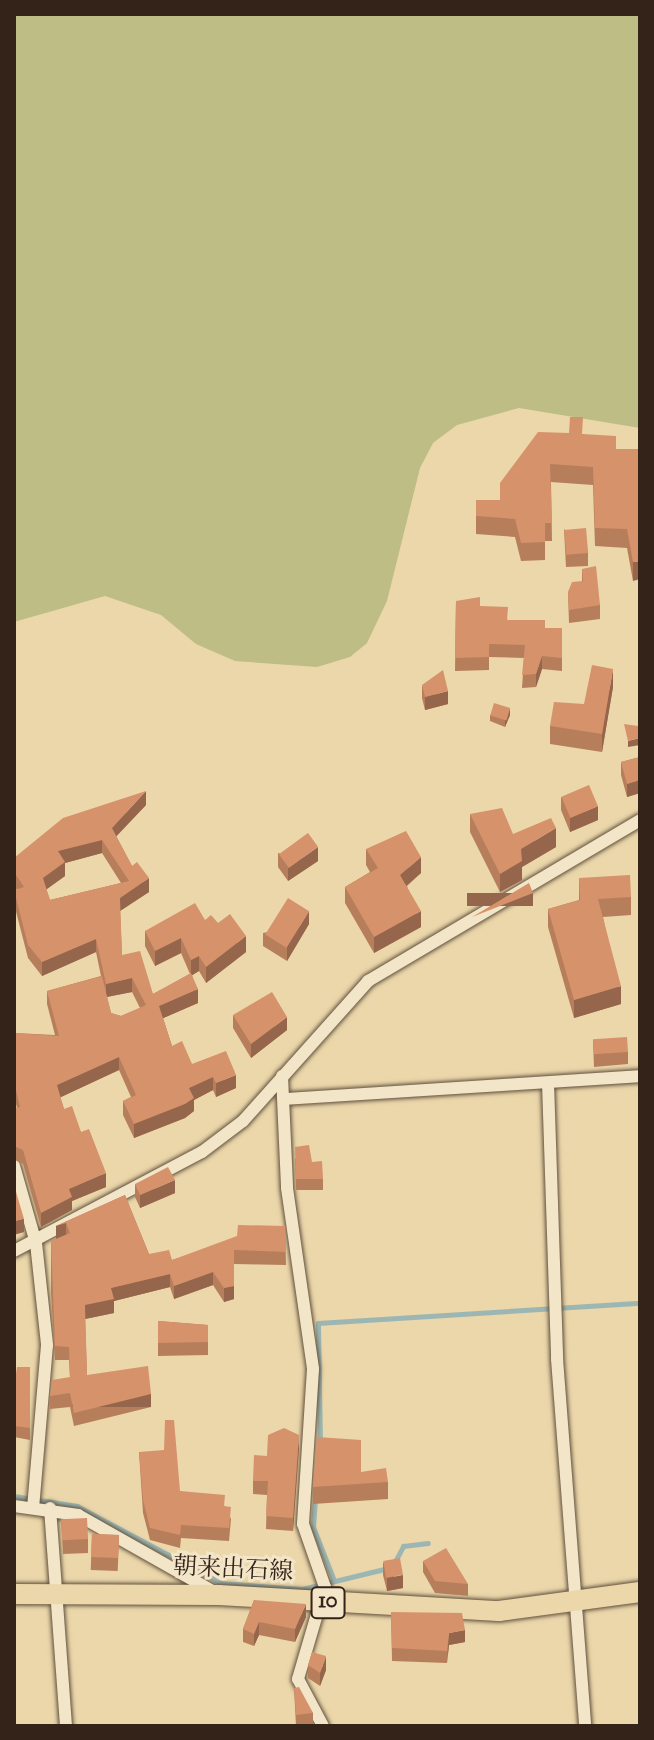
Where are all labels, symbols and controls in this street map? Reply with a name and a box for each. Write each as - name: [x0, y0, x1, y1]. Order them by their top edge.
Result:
- street label: 朝来出石線: [172, 1553, 294, 1589]
- road number: 10: [310, 1585, 346, 1621]

